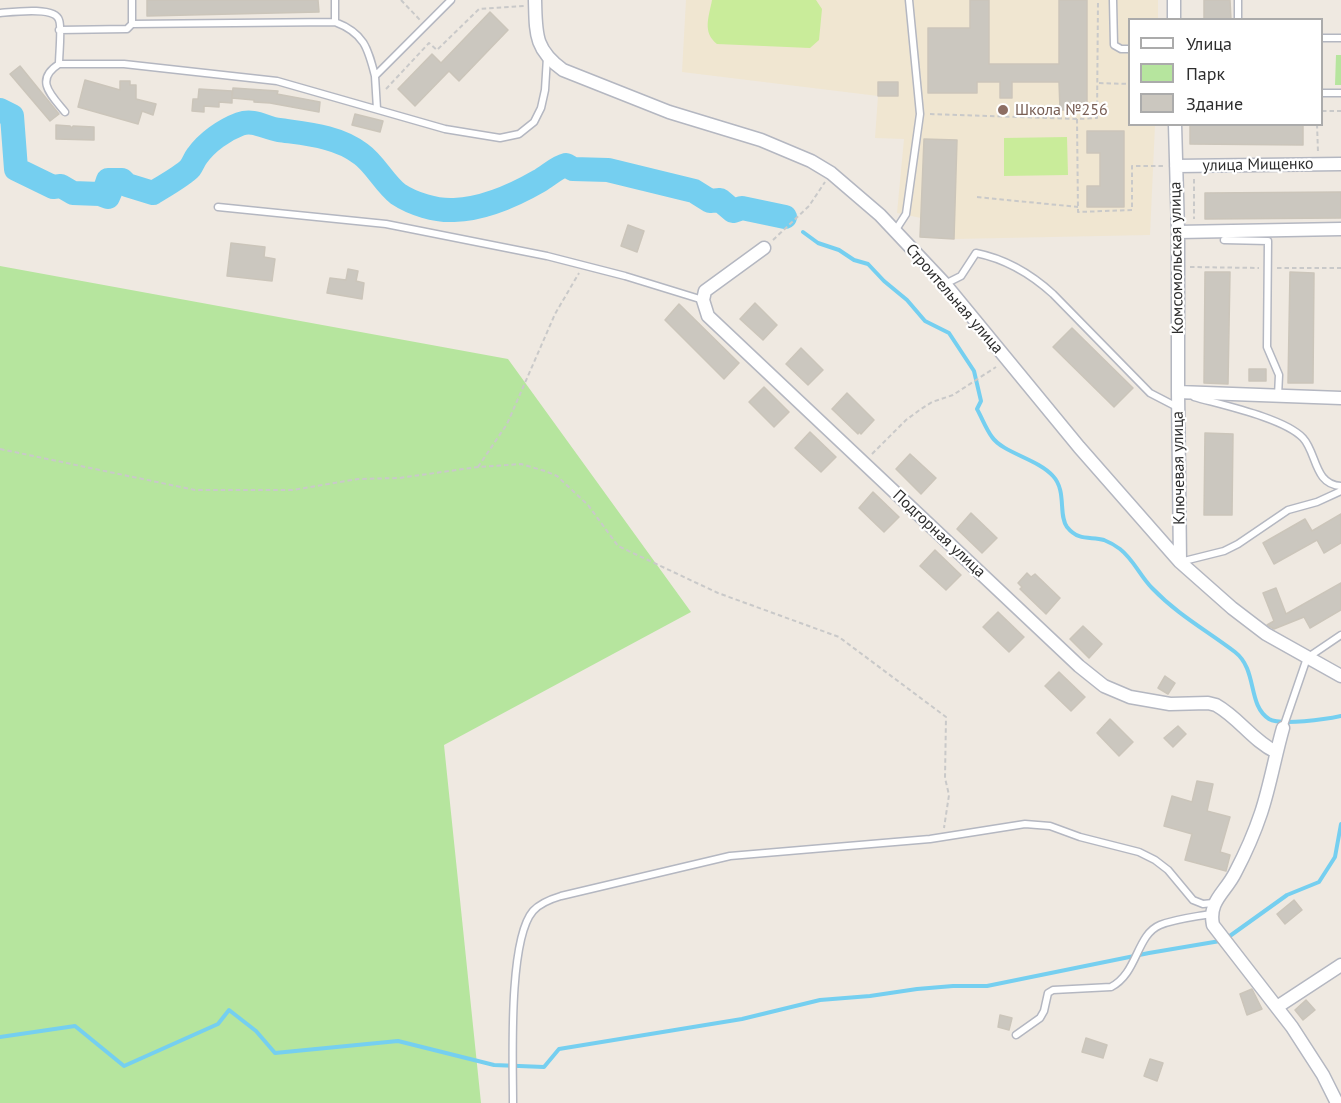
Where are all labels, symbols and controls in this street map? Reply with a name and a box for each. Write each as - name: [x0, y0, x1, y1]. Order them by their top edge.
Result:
- legend: [1128, 18, 1323, 126]
- text: Улица: [1186, 32, 1232, 55]
- text: Парк: [1186, 62, 1225, 85]
- text: Здание: [1186, 92, 1243, 115]
- place label: Школа №256: [1015, 100, 1108, 120]
- marker: Школа №256: [996, 103, 1010, 117]
- street label: улица Мищенко: [1202, 154, 1314, 176]
- street label: Комсомольская улица: [1166, 182, 1188, 334]
- street label: Строительная улица: [901, 240, 1007, 358]
- street label: Ключевая улица: [1168, 411, 1190, 525]
- street label: Подгорная улица: [889, 486, 989, 582]

